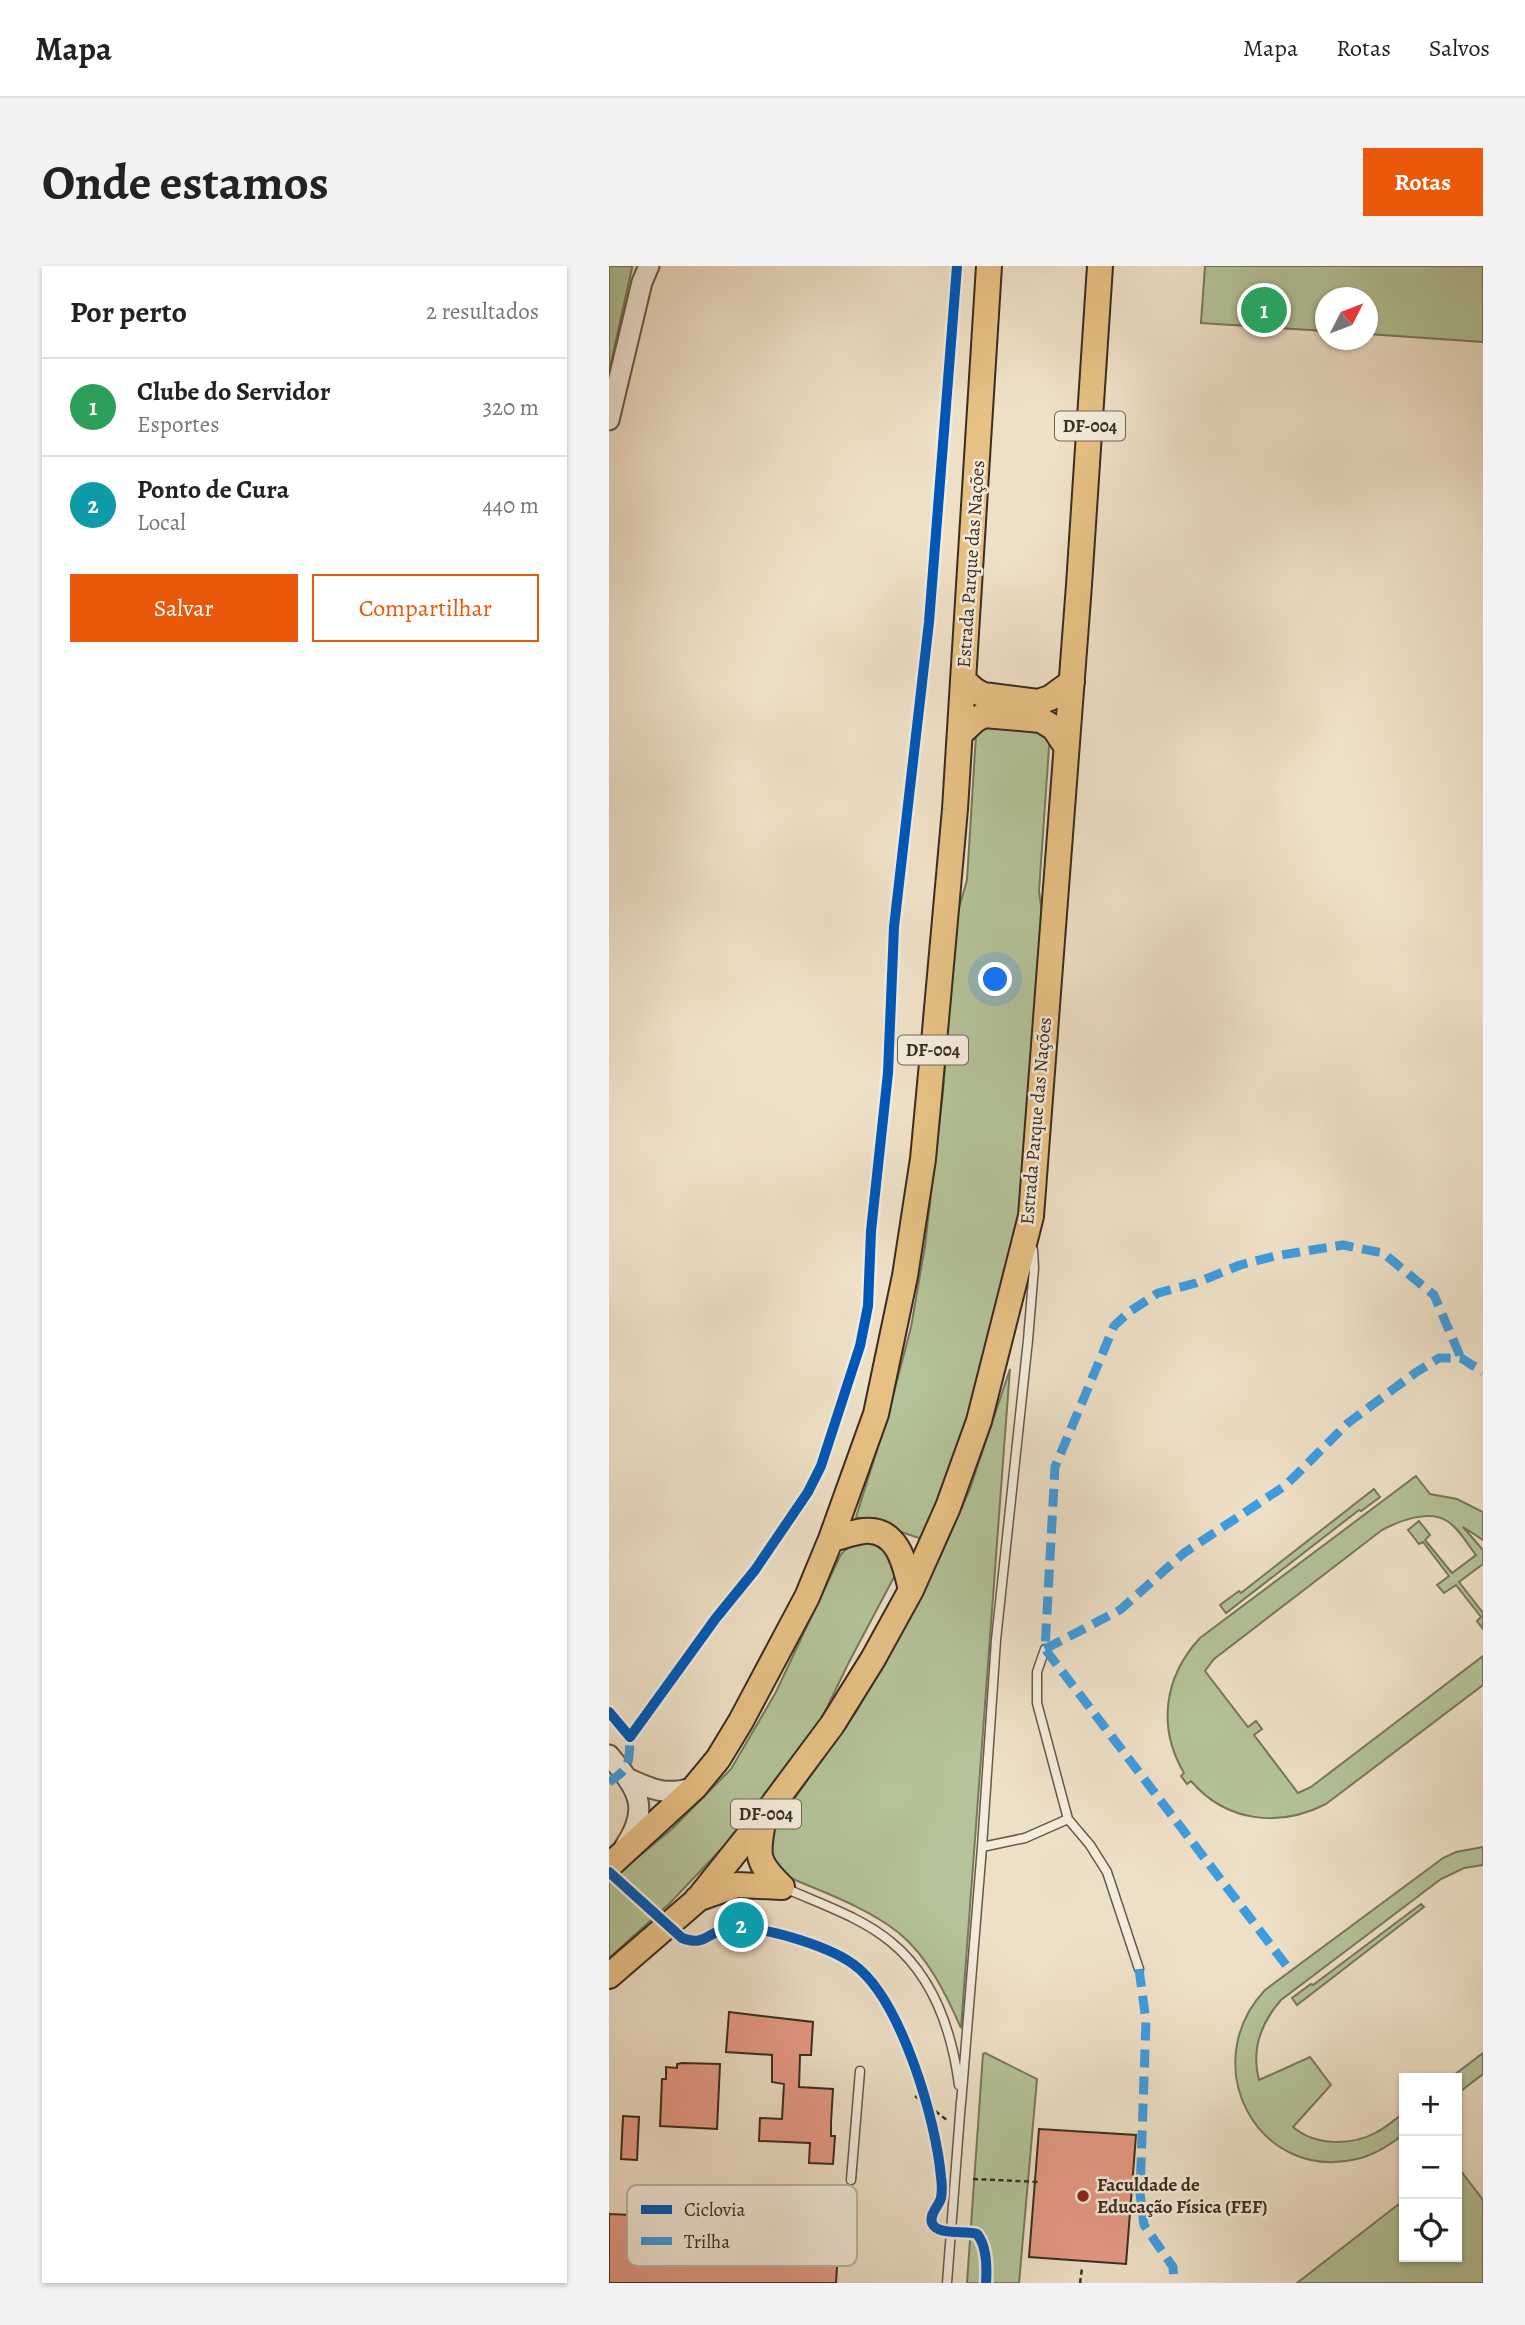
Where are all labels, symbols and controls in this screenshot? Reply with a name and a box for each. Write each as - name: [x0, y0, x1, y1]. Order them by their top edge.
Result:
- text: Mapa: [35, 26, 112, 71]
- text: Mapa: [1243, 32, 1298, 64]
- text: Rotas: [1336, 32, 1391, 64]
- text: Salvos: [1429, 32, 1490, 64]
- button: Rotas: [1363, 148, 1483, 216]
- text: Onde estamos: [42, 149, 329, 216]
- pin: 1: [1241, 284, 1287, 336]
- north arrow: [1315, 287, 1378, 350]
- text: Por perto: [70, 292, 187, 332]
- text: 2 resultados: [426, 296, 539, 327]
- text: Clube do Servidor: [137, 374, 330, 409]
- text: 1: [89, 392, 97, 423]
- text: 320 m: [483, 392, 539, 423]
- text: Esportes: [137, 409, 219, 440]
- road number: DF-004: [1055, 412, 1125, 440]
- street label: Estrada Parque das Nações: [951, 459, 991, 669]
- text: Ponto de Cura: [137, 472, 289, 507]
- text: 2: [87, 490, 99, 521]
- text: 440 m: [482, 490, 539, 521]
- text: Local: [137, 507, 186, 538]
- button: Salvar: [70, 574, 298, 642]
- button: Compartilhar: [312, 574, 539, 642]
- your location: [978, 962, 1012, 996]
- street label: Estrada Parque das Nações: [1014, 1016, 1058, 1226]
- road number: DF-004: [898, 1036, 968, 1064]
- road number: DF-004: [731, 1800, 801, 1828]
- pin: 2: [718, 1899, 764, 1951]
- map controls: [1399, 2073, 1462, 2262]
- button: +: [1399, 2073, 1462, 2136]
- button: −: [1399, 2136, 1462, 2199]
- place label: Faculdade de Educação Física (FEF): [1097, 2172, 1268, 2220]
- legend: [627, 2185, 857, 2266]
- marker: Faculdade de Educação Física (FEF): [1075, 2188, 1091, 2204]
- text: Ciclovia: [684, 2197, 746, 2223]
- button: locate: [1399, 2199, 1462, 2262]
- text: Trilha: [684, 2229, 730, 2255]

